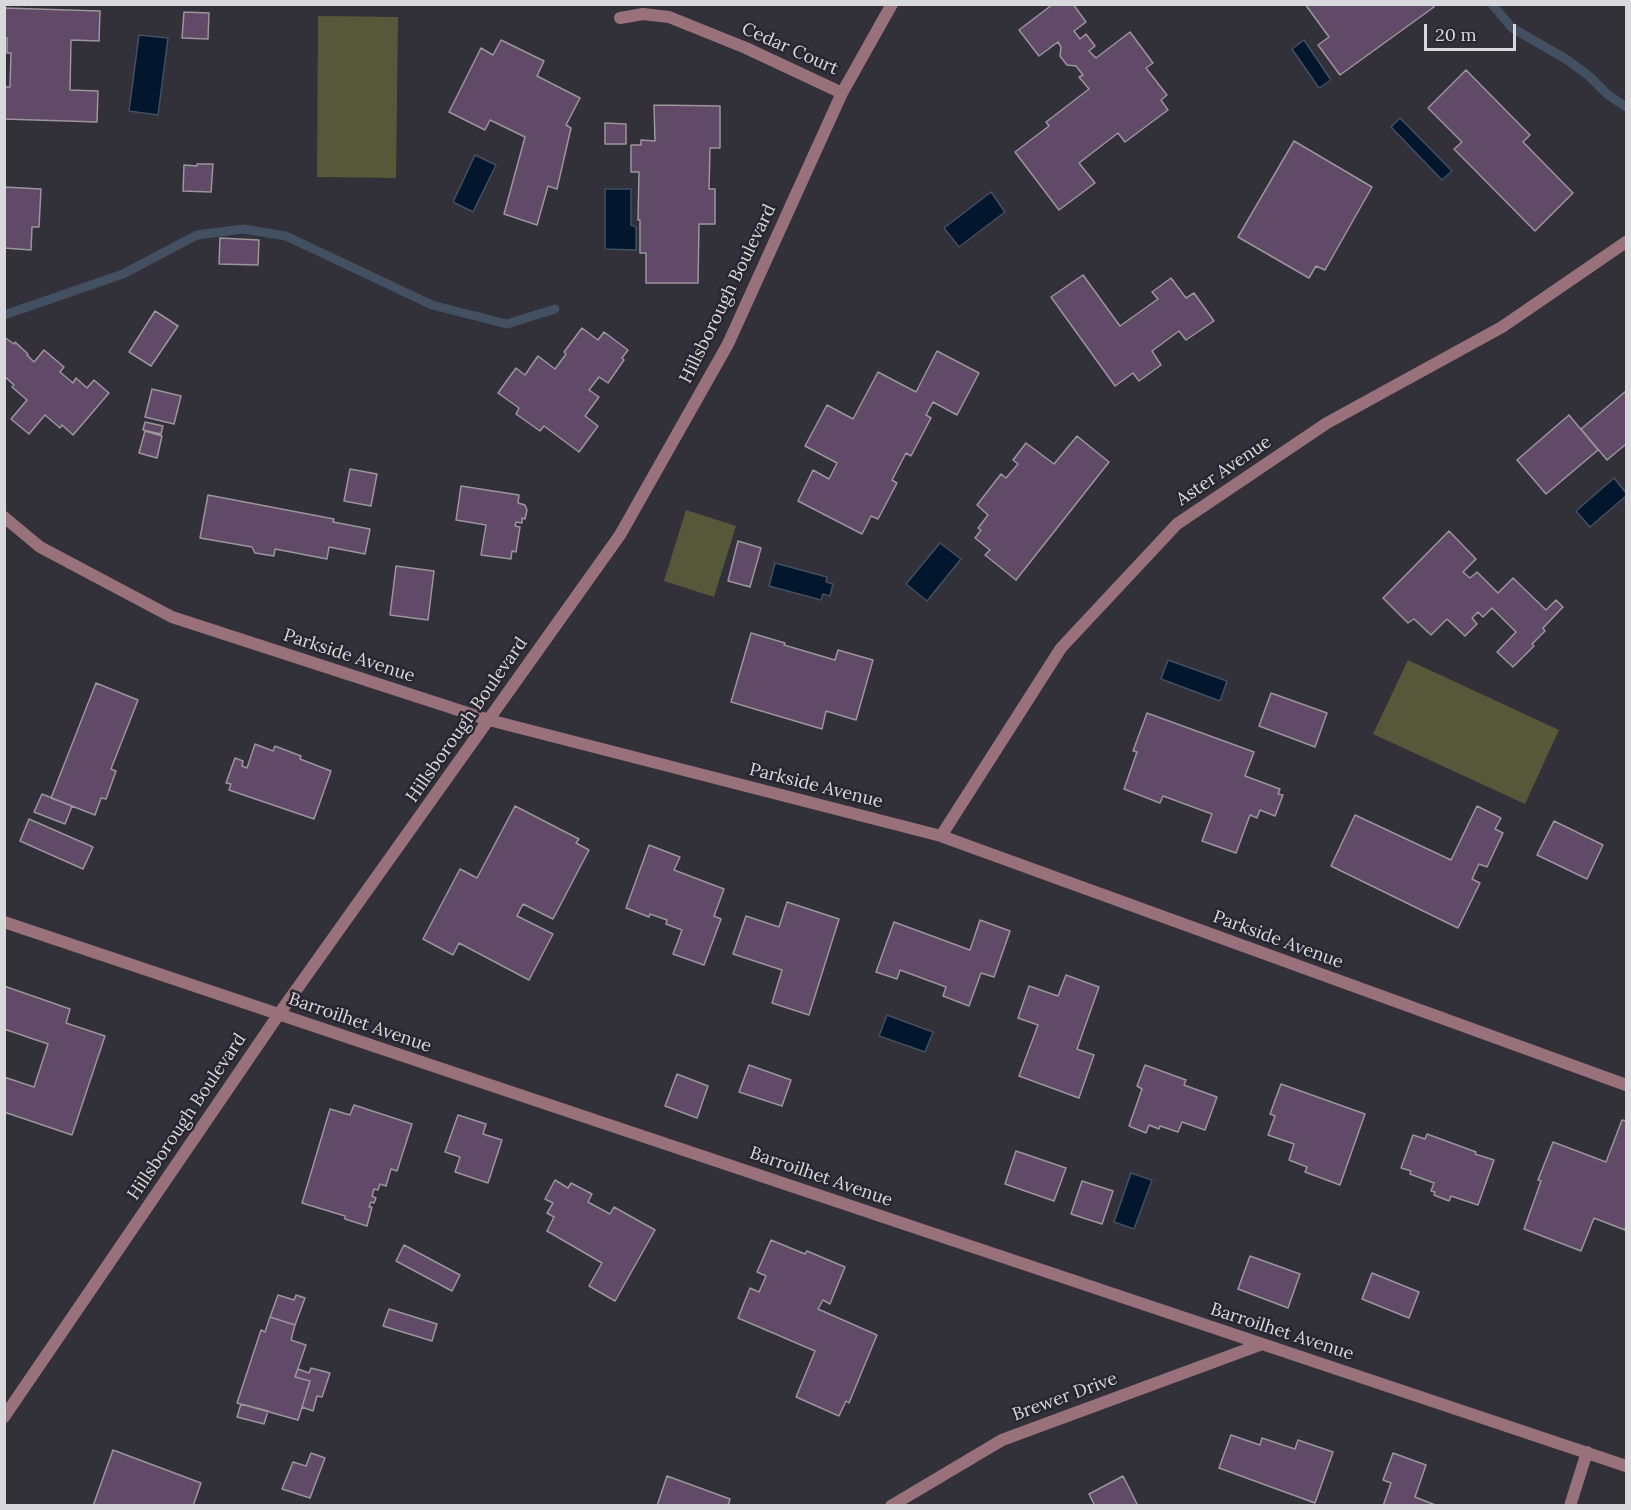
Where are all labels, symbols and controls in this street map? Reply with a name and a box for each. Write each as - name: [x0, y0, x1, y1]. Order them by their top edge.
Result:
- scale bar: [1427, 12, 1518, 50]
- street label: Cedar Court: [738, 18, 842, 80]
- text: 20 m: [1435, 23, 1477, 46]
- street label: Hillsborough Boulevard: [675, 201, 781, 387]
- street label: Aster Avenue: [1172, 431, 1276, 511]
- street label: Parkside Avenue: [280, 625, 418, 687]
- street label: Hillsborough Boulevard: [402, 633, 532, 807]
- street label: Parkside Avenue: [747, 759, 885, 813]
- street label: Parkside Avenue: [1210, 906, 1346, 974]
- street label: Barroilhet Avenue: [286, 988, 434, 1058]
- street label: Hillsborough Boulevard: [123, 1029, 251, 1205]
- street label: Barroilhet Avenue: [747, 1142, 895, 1212]
- street label: Barroilhet Avenue: [1208, 1299, 1356, 1365]
- street label: Brewer Drive: [1010, 1368, 1120, 1426]

